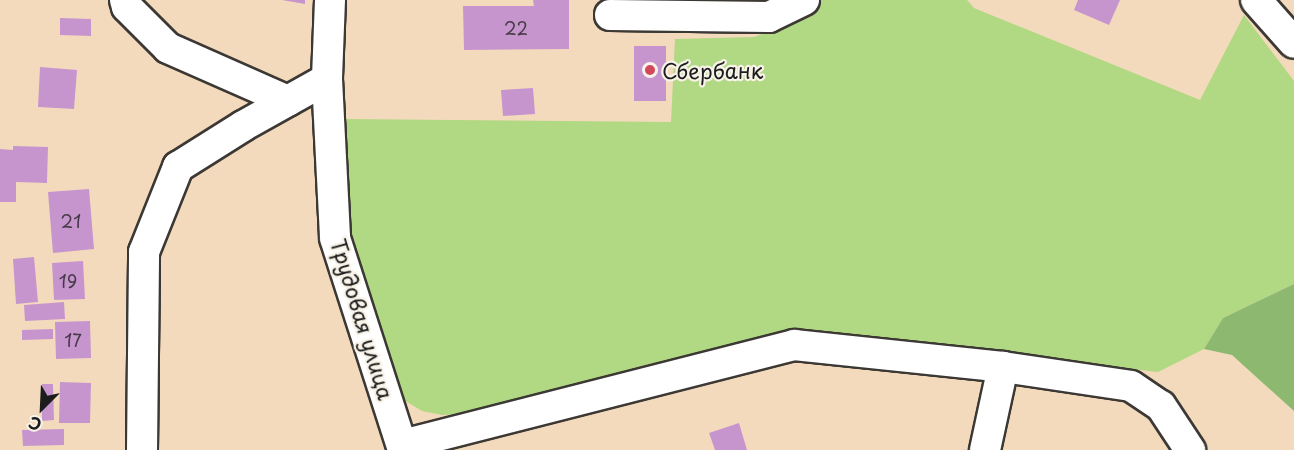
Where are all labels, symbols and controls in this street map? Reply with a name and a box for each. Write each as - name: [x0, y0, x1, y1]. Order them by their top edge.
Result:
- house number: 22: [504, 17, 528, 39]
- place label: Сбербанк: [662, 57, 763, 83]
- marker: Сбербанк: [643, 63, 657, 77]
- house number: 21: [61, 210, 81, 232]
- street label: Трудовая улица: [326, 235, 400, 403]
- house number: 19: [59, 270, 77, 292]
- house number: 17: [64, 329, 82, 351]
- north arrow: [12, 378, 72, 438]
- text: С: [24, 411, 45, 438]

